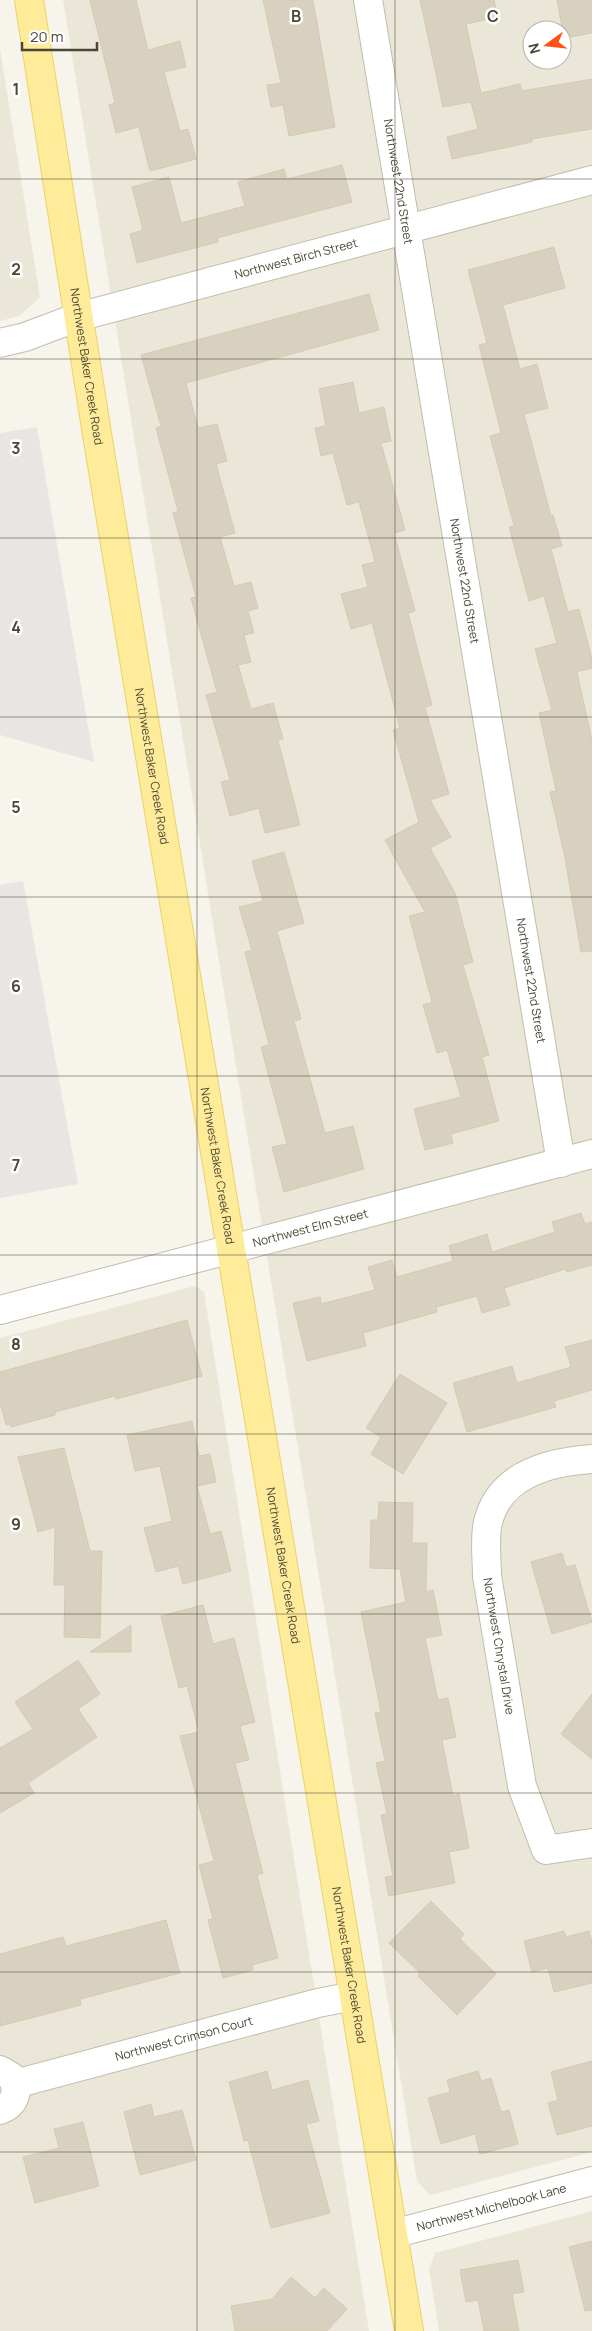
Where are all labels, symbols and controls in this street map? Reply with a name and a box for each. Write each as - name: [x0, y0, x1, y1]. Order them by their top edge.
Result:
- text: B: [291, 5, 301, 27]
- text: C: [487, 5, 499, 27]
- scale bar: [22, 20, 98, 52]
- north arrow: [522, 20, 572, 70]
- text: 20 m: [30, 26, 63, 47]
- text: N: [523, 41, 544, 56]
- text: 1: [12, 78, 20, 100]
- street label: Northwest 22nd Street: [380, 118, 417, 246]
- street label: Northwest Birch Street: [232, 234, 360, 283]
- text: 2: [11, 258, 21, 280]
- street label: Northwest Baker Creek Road: [66, 287, 108, 446]
- text: 3: [11, 437, 21, 459]
- street label: Northwest 22nd Street: [446, 517, 484, 645]
- text: 4: [11, 616, 21, 638]
- street label: Northwest Baker Creek Road: [131, 687, 173, 846]
- text: 5: [11, 796, 21, 818]
- street label: Northwest 22nd Street: [512, 917, 550, 1045]
- text: 6: [11, 975, 21, 997]
- street label: Northwest Baker Creek Road: [197, 1086, 239, 1245]
- text: 7: [12, 1154, 20, 1176]
- street label: Northwest Elm Street: [251, 1204, 370, 1251]
- text: 8: [11, 1333, 21, 1355]
- street label: Northwest Baker Creek Road: [262, 1486, 305, 1645]
- text: 9: [11, 1513, 21, 1535]
- street label: Northwest Chrystal Drive: [479, 1576, 519, 1716]
- street label: Northwest Baker Creek Road: [328, 1885, 371, 2045]
- street label: Northwest Crimson Court: [113, 2012, 255, 2065]
- street label: Northwest Michelbook Lane: [415, 2179, 568, 2235]

